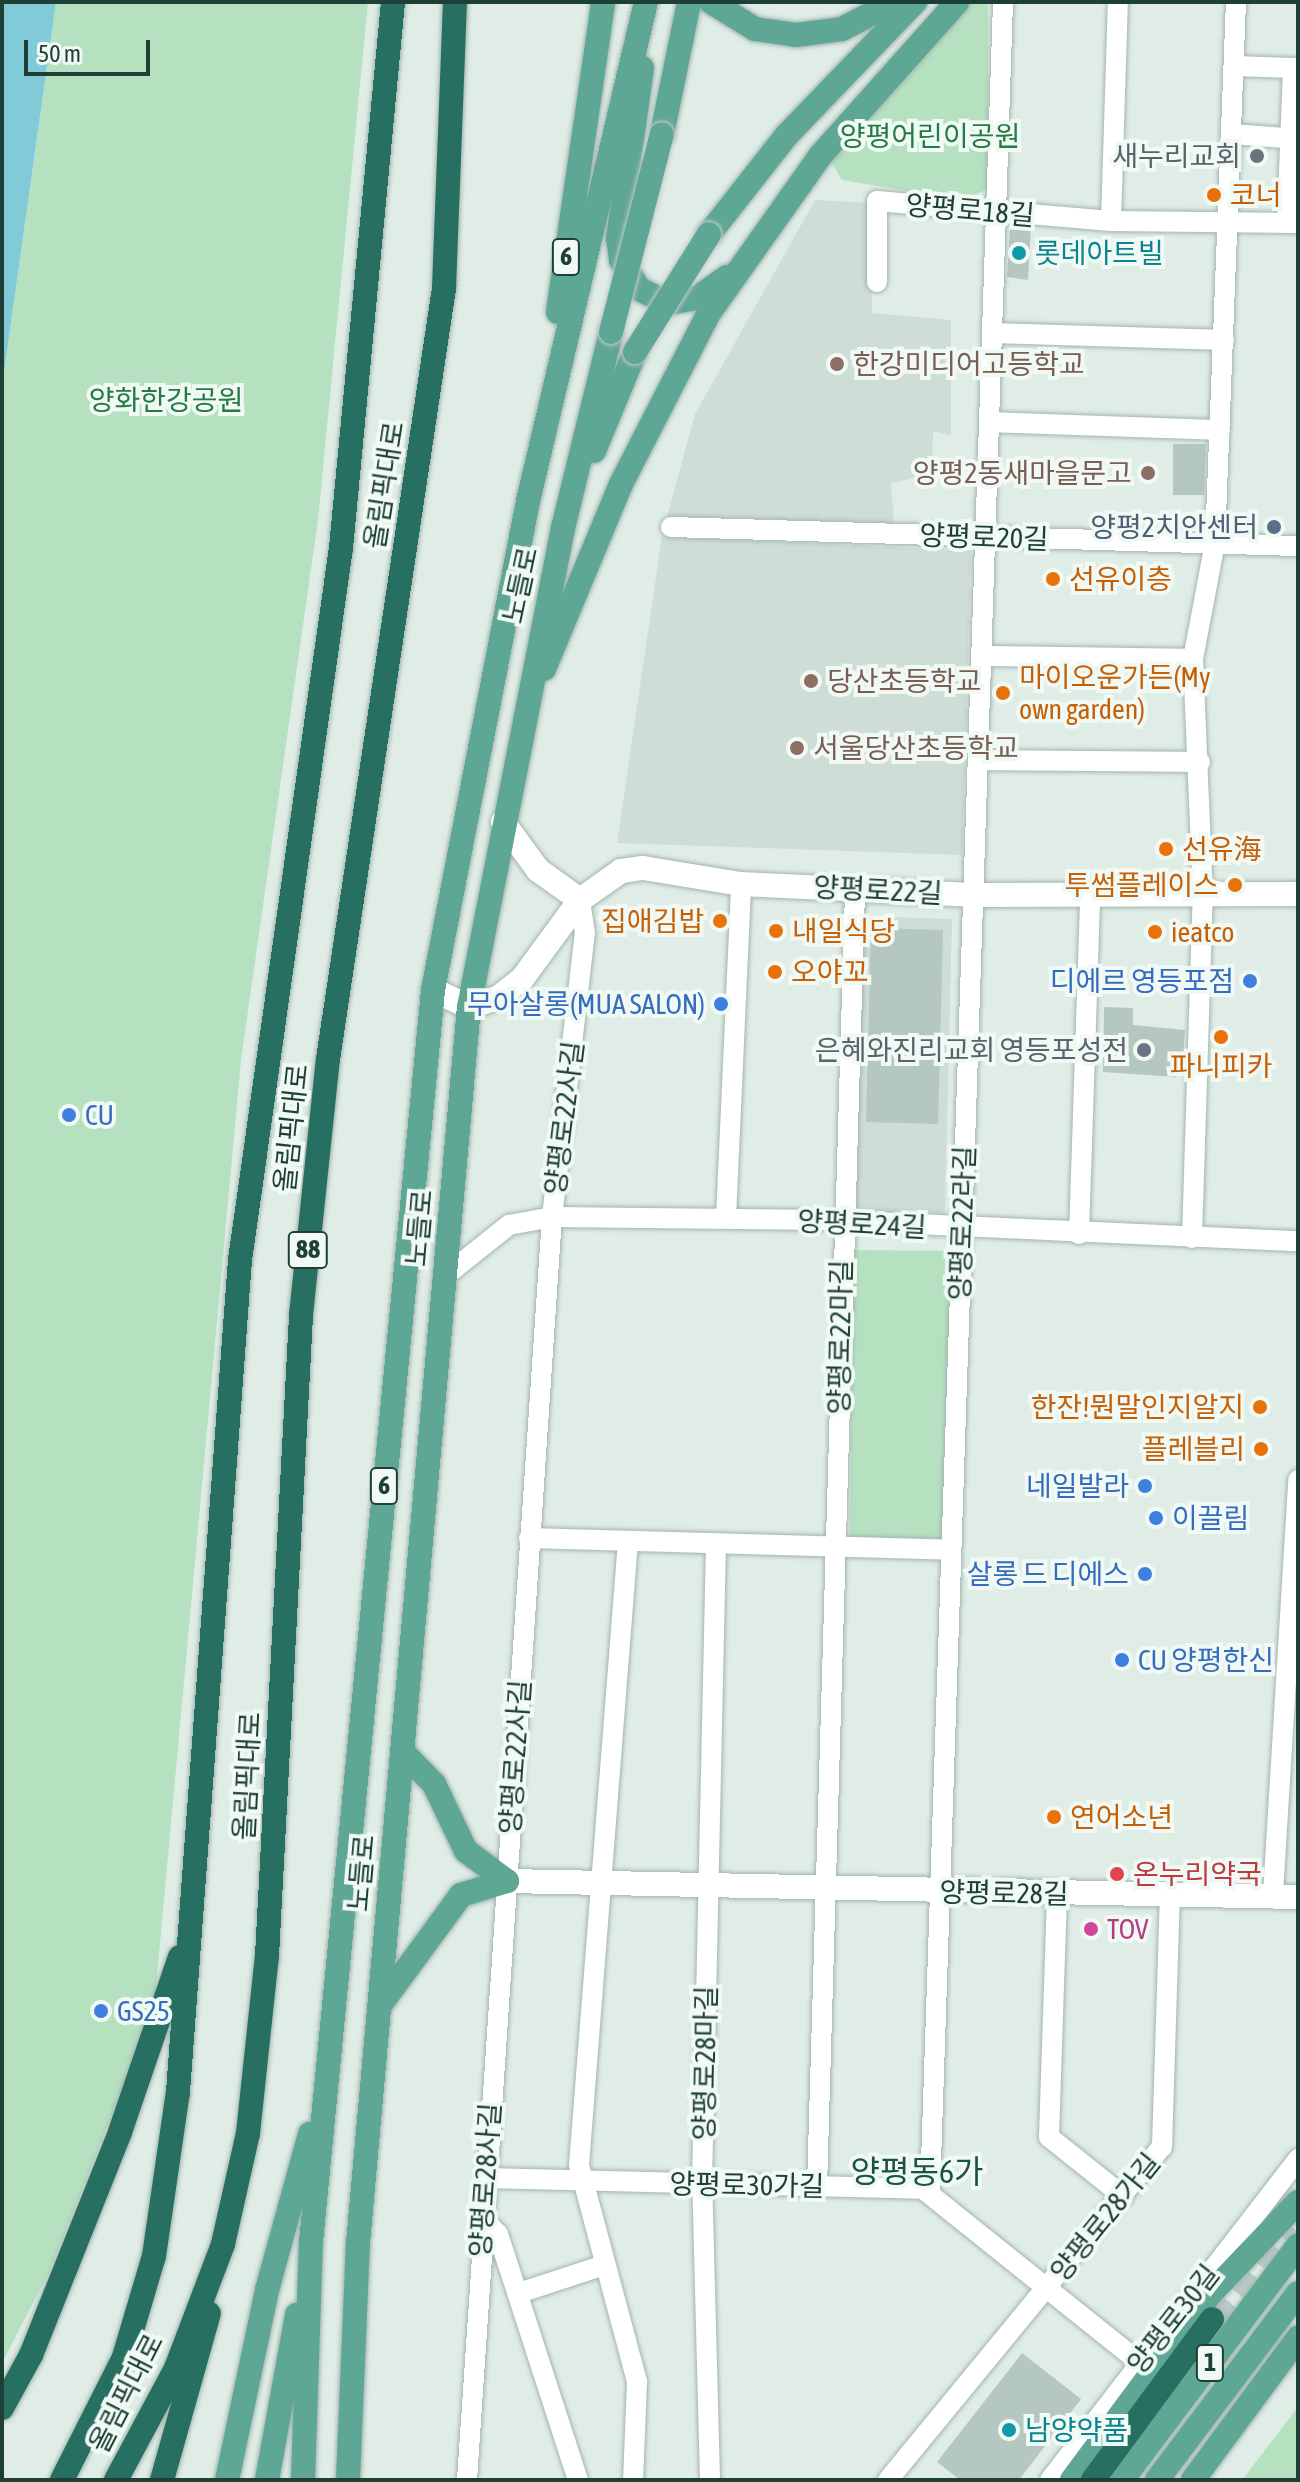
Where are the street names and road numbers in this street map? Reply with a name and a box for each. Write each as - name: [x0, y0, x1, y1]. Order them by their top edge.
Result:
- street label: 양평로18길: [904, 188, 1036, 232]
- road number: 6: [550, 235, 582, 279]
- street label: 올림픽대로: [357, 419, 411, 551]
- street label: 양평로20길: [919, 518, 1049, 556]
- street label: 노들로: [496, 544, 544, 626]
- street label: 양평로22길: [813, 870, 943, 910]
- street label: 양평로22사길: [538, 1039, 590, 1197]
- street label: 올림픽대로: [268, 1062, 314, 1194]
- street label: 양평로22라길: [943, 1145, 981, 1301]
- street label: 노들로: [399, 1188, 439, 1268]
- street label: 양평로24길: [797, 1204, 927, 1244]
- road number: 88: [286, 1228, 330, 1272]
- street label: 양평로22마길: [822, 1259, 858, 1415]
- road number: 6: [368, 1464, 400, 1508]
- street label: 양평로22사길: [493, 1678, 537, 1836]
- street label: 올림픽대로: [227, 1711, 267, 1841]
- street label: 노들로: [341, 1833, 381, 1913]
- street label: 양평로28길: [939, 1875, 1069, 1911]
- street label: 양평로28마길: [687, 1985, 723, 2141]
- street label: 양평로28사길: [463, 2101, 507, 2259]
- street label: 양평로28가길: [1043, 2146, 1167, 2288]
- street label: 양평로30가길: [669, 2167, 825, 2203]
- street label: 양평로30길: [1120, 2258, 1226, 2380]
- street label: 올림픽대로: [82, 2328, 170, 2458]
- road number: 1: [1194, 2341, 1226, 2385]

